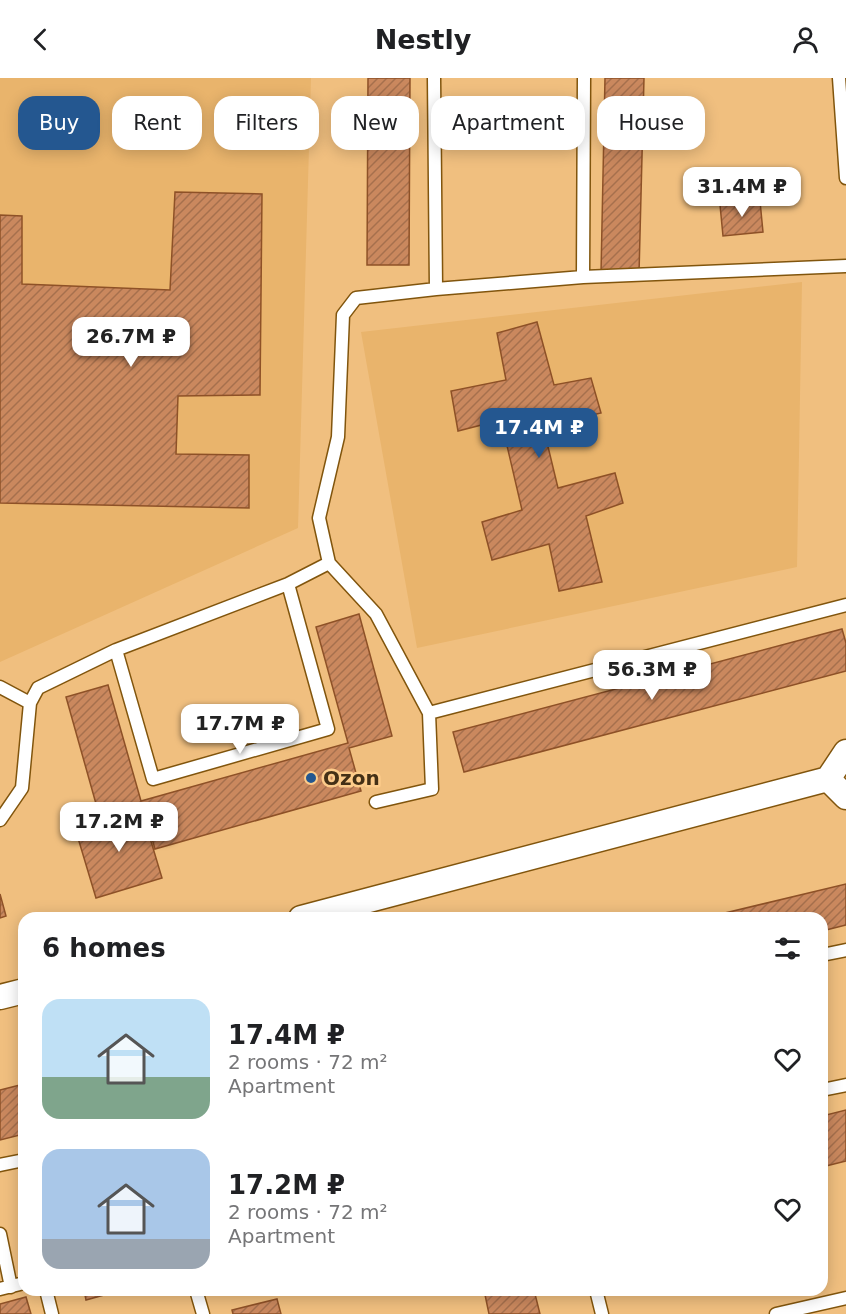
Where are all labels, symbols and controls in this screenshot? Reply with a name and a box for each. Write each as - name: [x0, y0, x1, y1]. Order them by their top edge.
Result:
- icon: back: [24, 23, 57, 56]
- icon: person: [789, 23, 822, 56]
- text: Nestly: [375, 24, 471, 55]
- chip: Buy: [18, 96, 100, 150]
- chip: Rent: [112, 96, 202, 150]
- chip: Filters: [214, 96, 319, 150]
- chip: New: [331, 96, 419, 150]
- chip: Apartment: [431, 96, 585, 150]
- chip: House: [597, 96, 705, 150]
- pin: 31.4M ₽: [687, 167, 797, 218]
- text: 31.4M ₽: [697, 174, 787, 198]
- pin: 26.7M ₽: [76, 317, 186, 368]
- text: 26.7M ₽: [86, 324, 176, 348]
- pin: 17.4M ₽: [484, 408, 594, 459]
- text: 17.4M ₽: [494, 415, 584, 439]
- pin: 56.3M ₽: [597, 650, 707, 701]
- text: 56.3M ₽: [607, 657, 697, 681]
- pin: 17.7M ₽: [185, 704, 295, 755]
- text: 17.7M ₽: [195, 711, 285, 735]
- place label: Ozon: [323, 766, 380, 790]
- marker: Ozon: [304, 771, 318, 785]
- pin: 17.2M ₽: [64, 802, 174, 853]
- text: 17.2M ₽: [74, 809, 164, 833]
- icon: filters: [771, 932, 804, 965]
- text: 6 homes: [42, 933, 166, 963]
- text: 17.4M ₽: [228, 1020, 345, 1050]
- icon: home: [90, 1023, 162, 1095]
- icon: heart: [771, 1043, 804, 1076]
- text: 2 rooms · 72 m²: [228, 1050, 388, 1074]
- text: Apartment: [228, 1074, 335, 1098]
- text: 17.2M ₽: [228, 1170, 345, 1200]
- icon: home: [90, 1173, 162, 1245]
- icon: heart: [771, 1193, 804, 1226]
- text: 2 rooms · 72 m²: [228, 1200, 388, 1224]
- text: Apartment: [228, 1224, 335, 1248]

